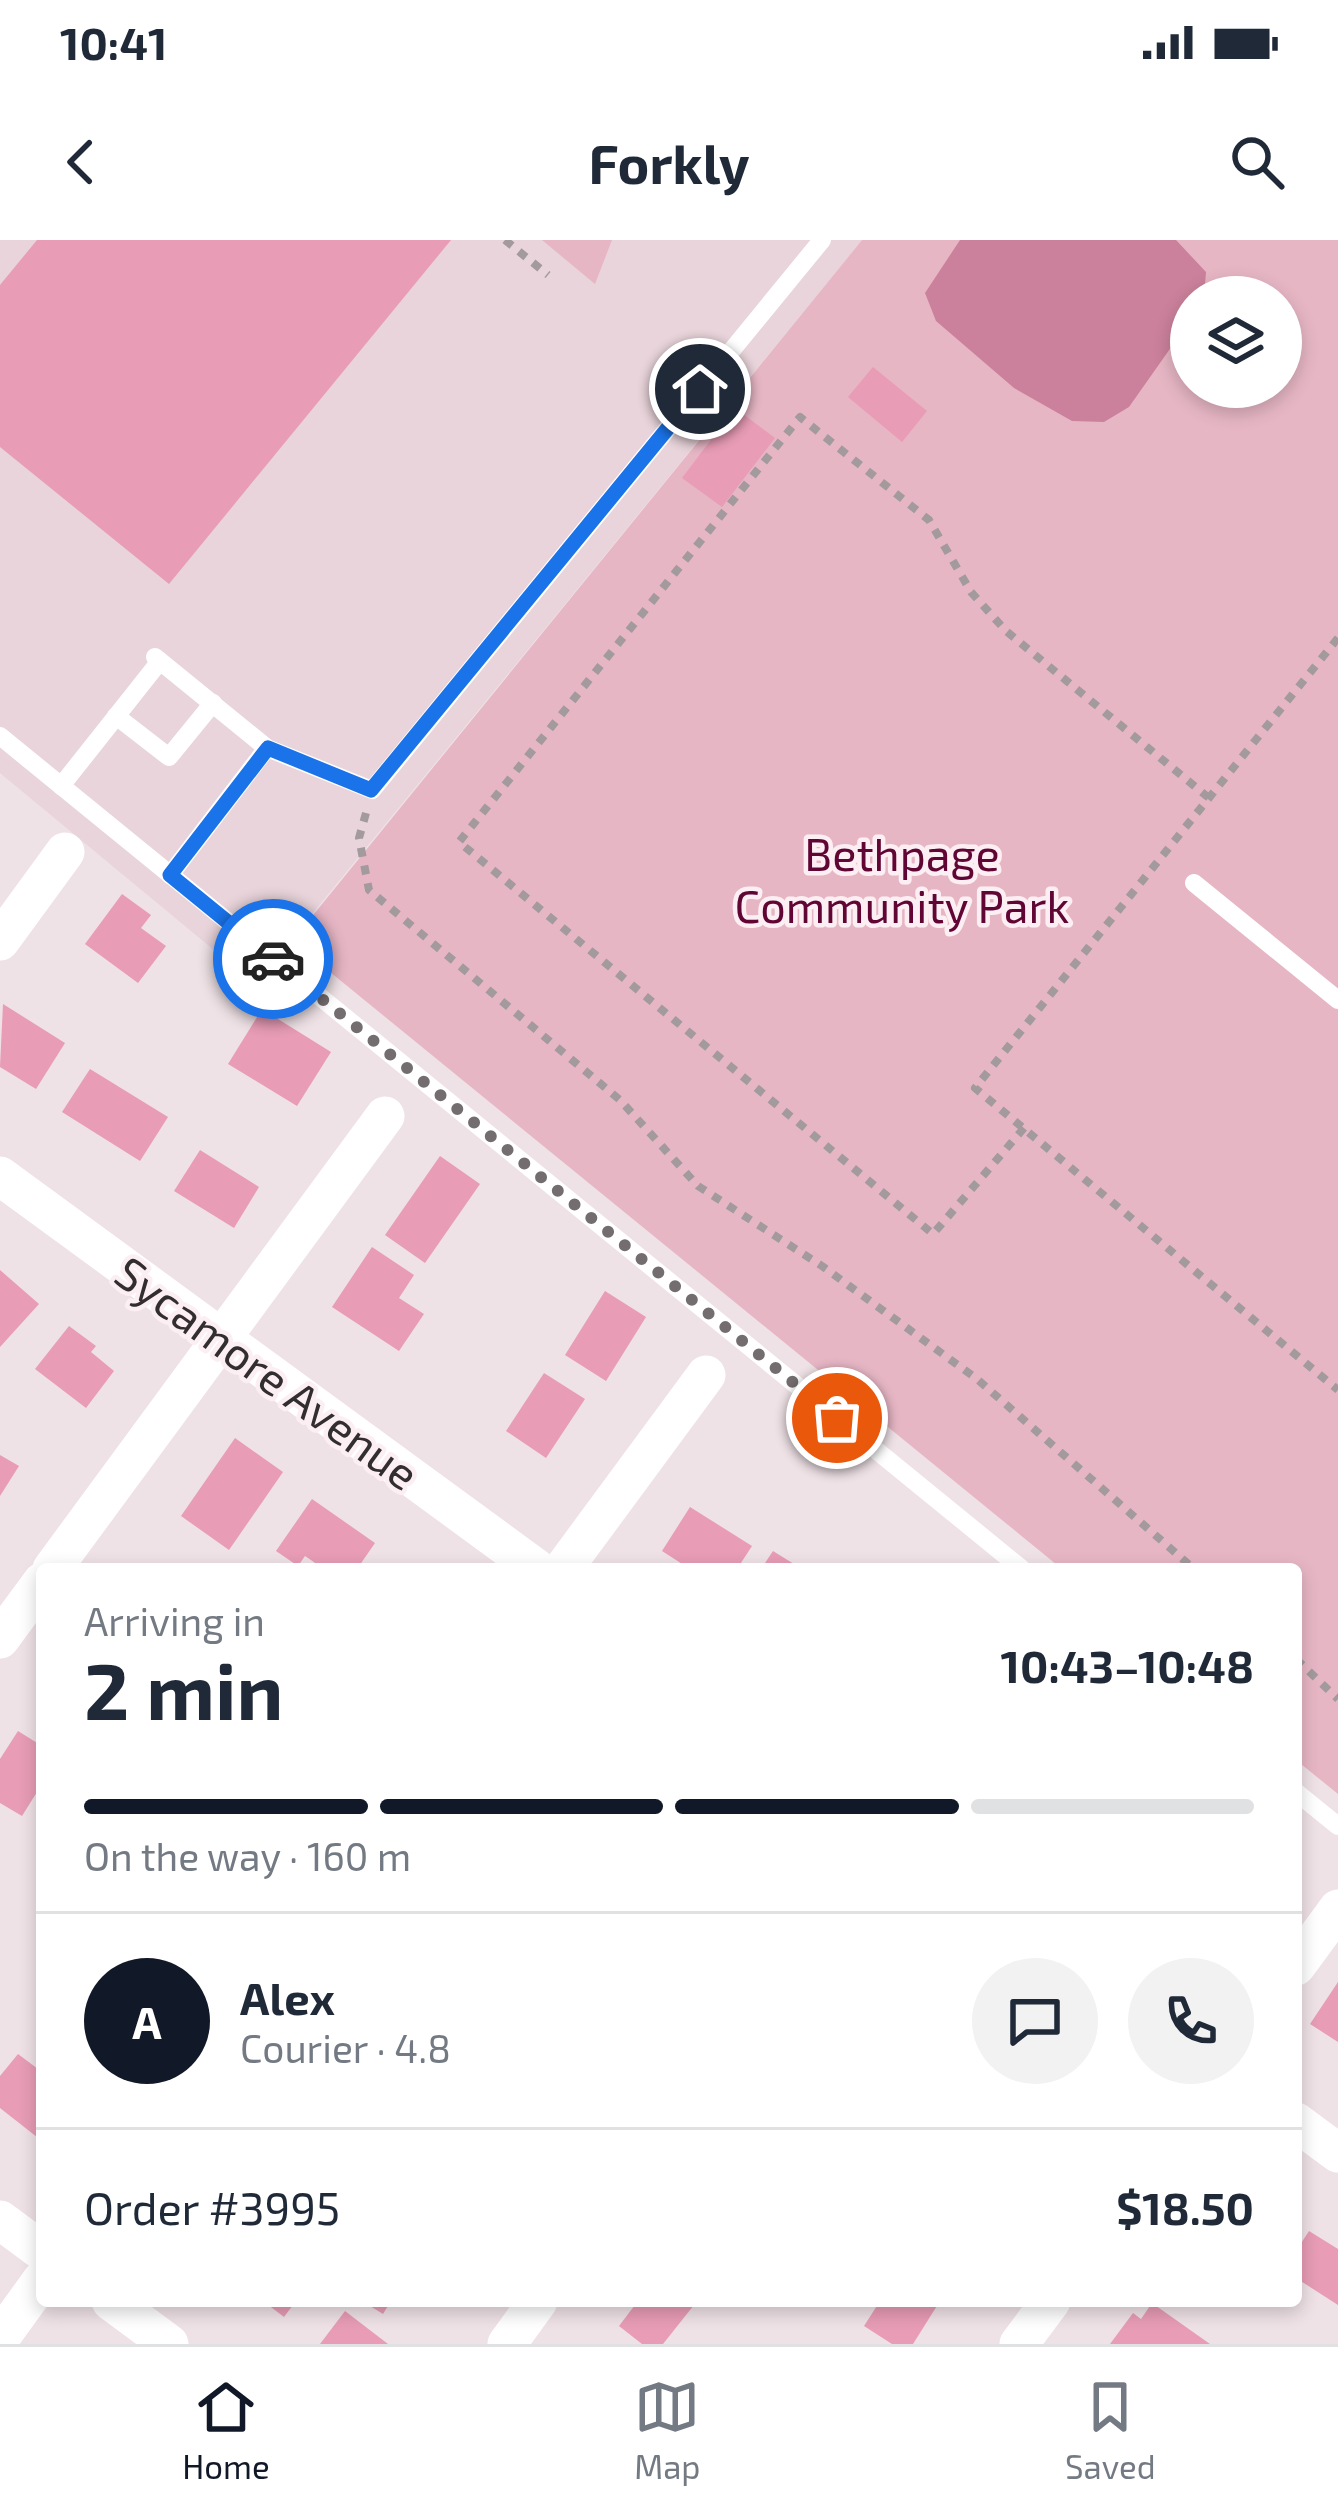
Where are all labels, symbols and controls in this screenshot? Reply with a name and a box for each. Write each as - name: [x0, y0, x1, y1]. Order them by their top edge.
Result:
- text: 10:41: [60, 15, 168, 69]
- icon: back: [48, 129, 114, 195]
- icon: search: [1224, 129, 1290, 195]
- text: Forkly: [588, 130, 750, 195]
- map controls: [1170, 276, 1302, 408]
- button: layers: [1170, 276, 1302, 408]
- pin: [649, 338, 751, 440]
- icon: home: [667, 356, 733, 422]
- park label: Bethpage Community Park: [734, 826, 1070, 932]
- courier: [213, 899, 333, 1019]
- icon: car: [240, 926, 306, 992]
- street label: Sycamore Avenue: [106, 1244, 430, 1500]
- pin: [786, 1367, 888, 1469]
- icon: bag: [804, 1385, 870, 1451]
- text: Arriving in: [84, 1597, 265, 1644]
- text: 10:43–10:48: [1001, 1638, 1254, 1692]
- text: 2 min: [84, 1642, 283, 1736]
- text: On the way · 160 m: [84, 1832, 411, 1879]
- button: chat: [972, 1958, 1098, 2084]
- button: phone: [1128, 1958, 1254, 2084]
- text: Alex: [240, 1970, 335, 2024]
- text: A: [132, 1994, 162, 2048]
- text: Courier · 4.8: [240, 2024, 451, 2071]
- text: Order #3995: [84, 2180, 340, 2234]
- text: $18.50: [1116, 2180, 1254, 2234]
- tab: Home: [182, 2374, 270, 2486]
- tab: Map: [634, 2374, 701, 2486]
- tab: Saved: [1065, 2374, 1156, 2486]

